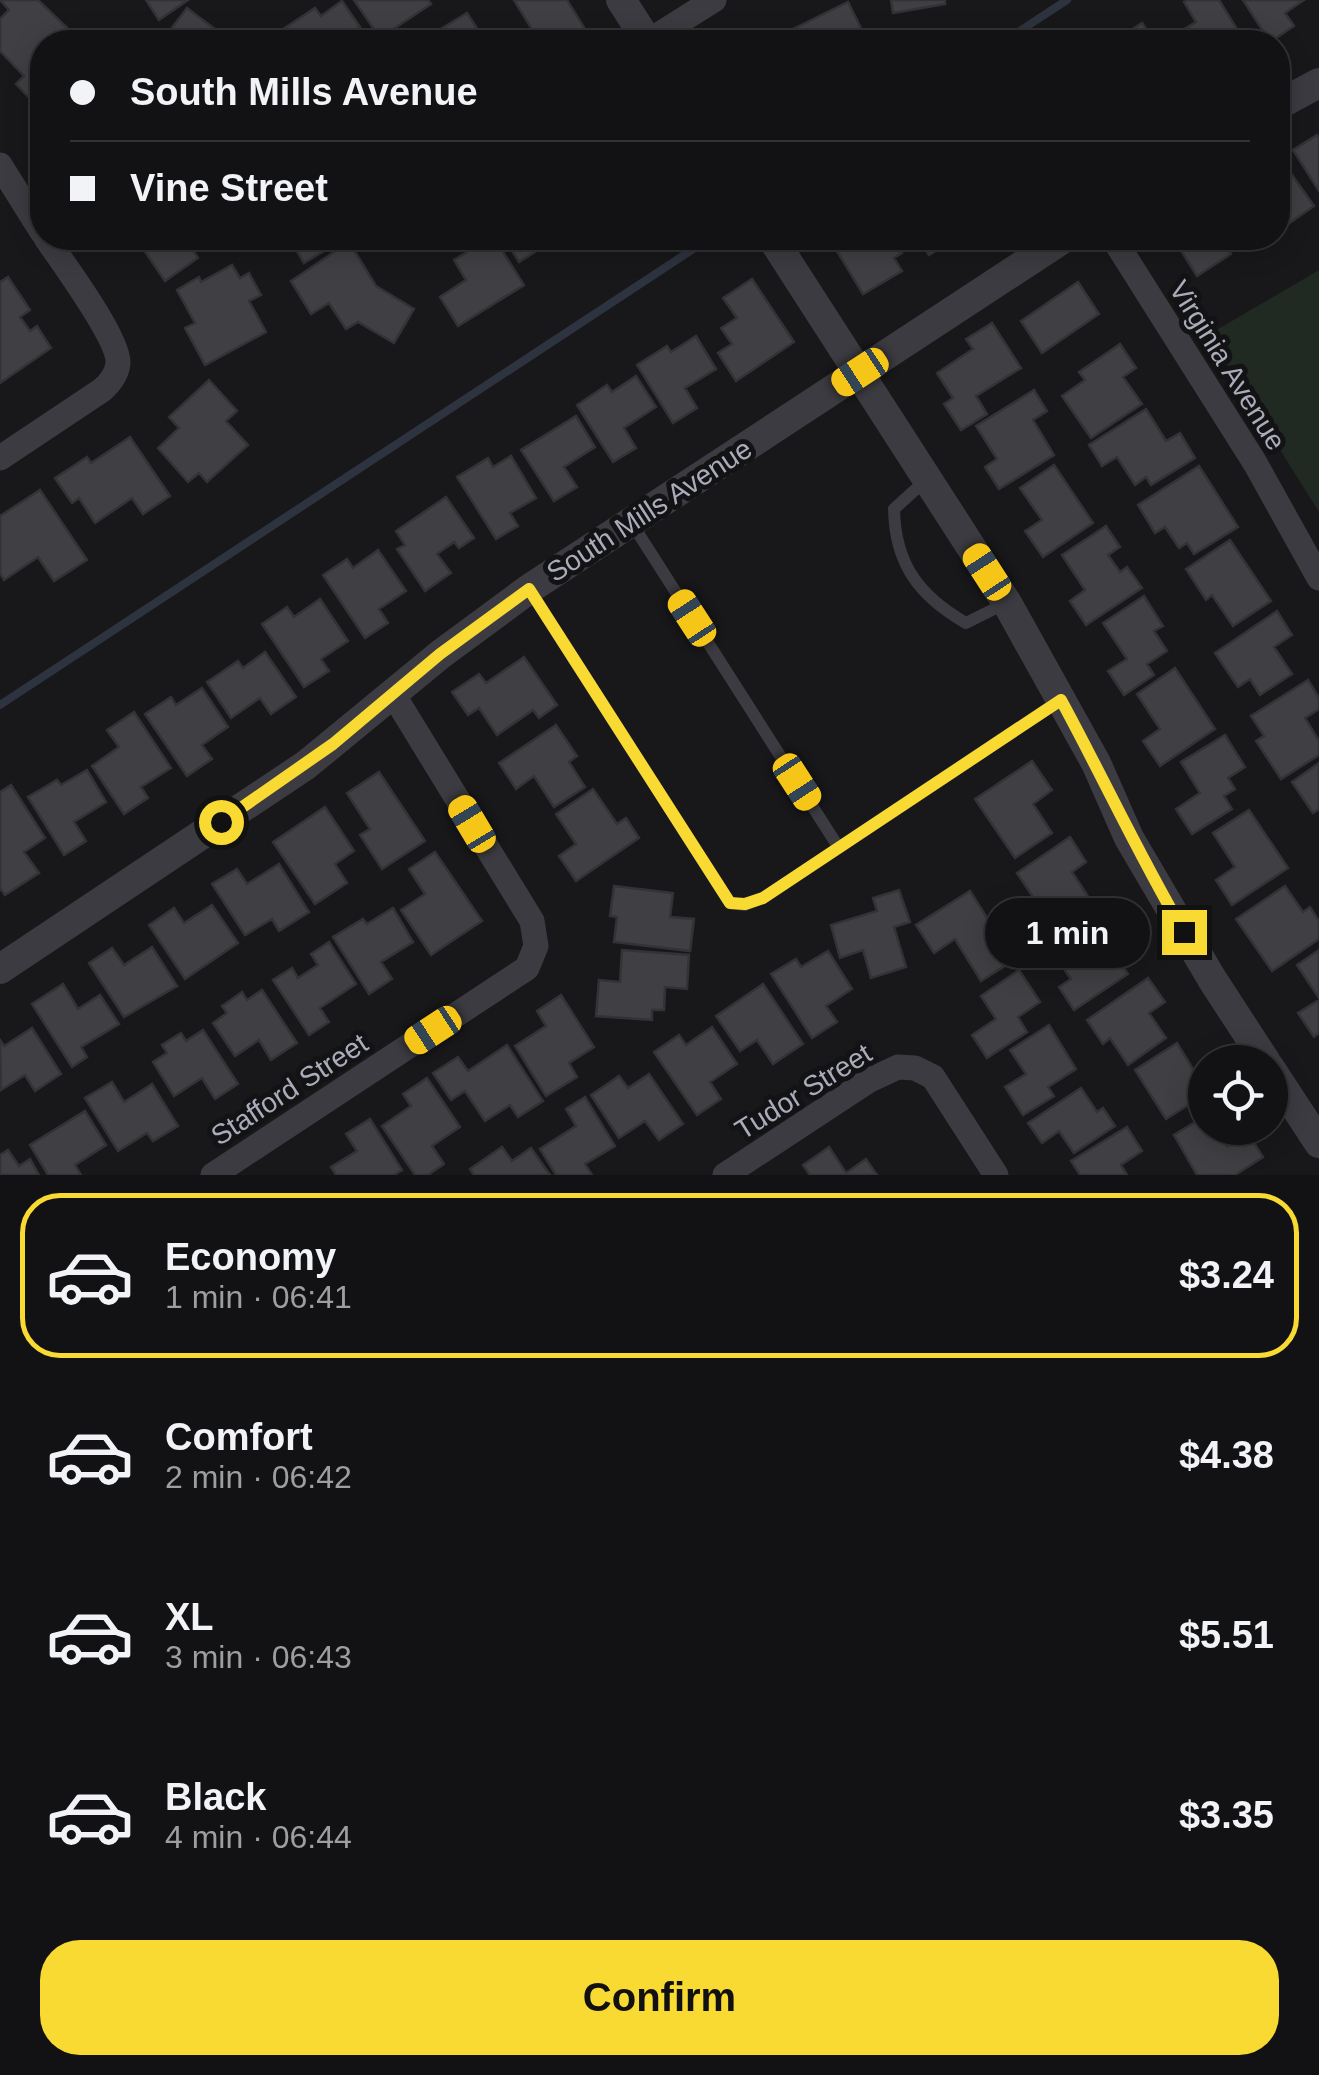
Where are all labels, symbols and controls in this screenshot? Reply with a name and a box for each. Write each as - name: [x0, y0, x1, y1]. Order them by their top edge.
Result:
- text: South Mills Avenue: [130, 71, 478, 113]
- text: Vine Street: [130, 167, 328, 209]
- street label: Virginia Avenue: [1163, 275, 1292, 456]
- car: [827, 343, 893, 401]
- street label: South Mills Avenue: [541, 433, 757, 588]
- car: [958, 539, 1016, 605]
- car: [663, 585, 721, 651]
- car: [768, 749, 826, 815]
- car: [444, 791, 500, 857]
- route start: [199, 800, 244, 845]
- callout: 1 min: [984, 897, 1149, 967]
- route end: [1162, 910, 1207, 955]
- text: 1 min: [1026, 915, 1109, 951]
- car: [400, 1001, 466, 1059]
- street label: Stafford Street: [205, 1027, 373, 1151]
- street label: Tudor Street: [729, 1037, 877, 1146]
- map controls: [1188, 1045, 1288, 1145]
- button: locate: [1188, 1045, 1288, 1145]
- icon: car: [45, 1231, 135, 1321]
- text: Economy: [165, 1236, 336, 1278]
- text: $3.24: [1179, 1254, 1274, 1296]
- text: 1 min · 06:41: [165, 1279, 352, 1315]
- icon: car: [45, 1411, 135, 1501]
- text: Comfort: [165, 1416, 313, 1458]
- text: $4.38: [1179, 1434, 1274, 1476]
- text: 2 min · 06:42: [165, 1459, 352, 1495]
- icon: car: [45, 1591, 135, 1681]
- text: XL: [165, 1596, 214, 1638]
- text: $5.51: [1179, 1614, 1274, 1656]
- text: 3 min · 06:43: [165, 1639, 352, 1675]
- icon: car: [45, 1771, 135, 1861]
- text: Black: [165, 1776, 266, 1818]
- text: $3.35: [1179, 1794, 1274, 1836]
- text: 4 min · 06:44: [165, 1819, 352, 1855]
- button: Confirm: [40, 1940, 1279, 2055]

